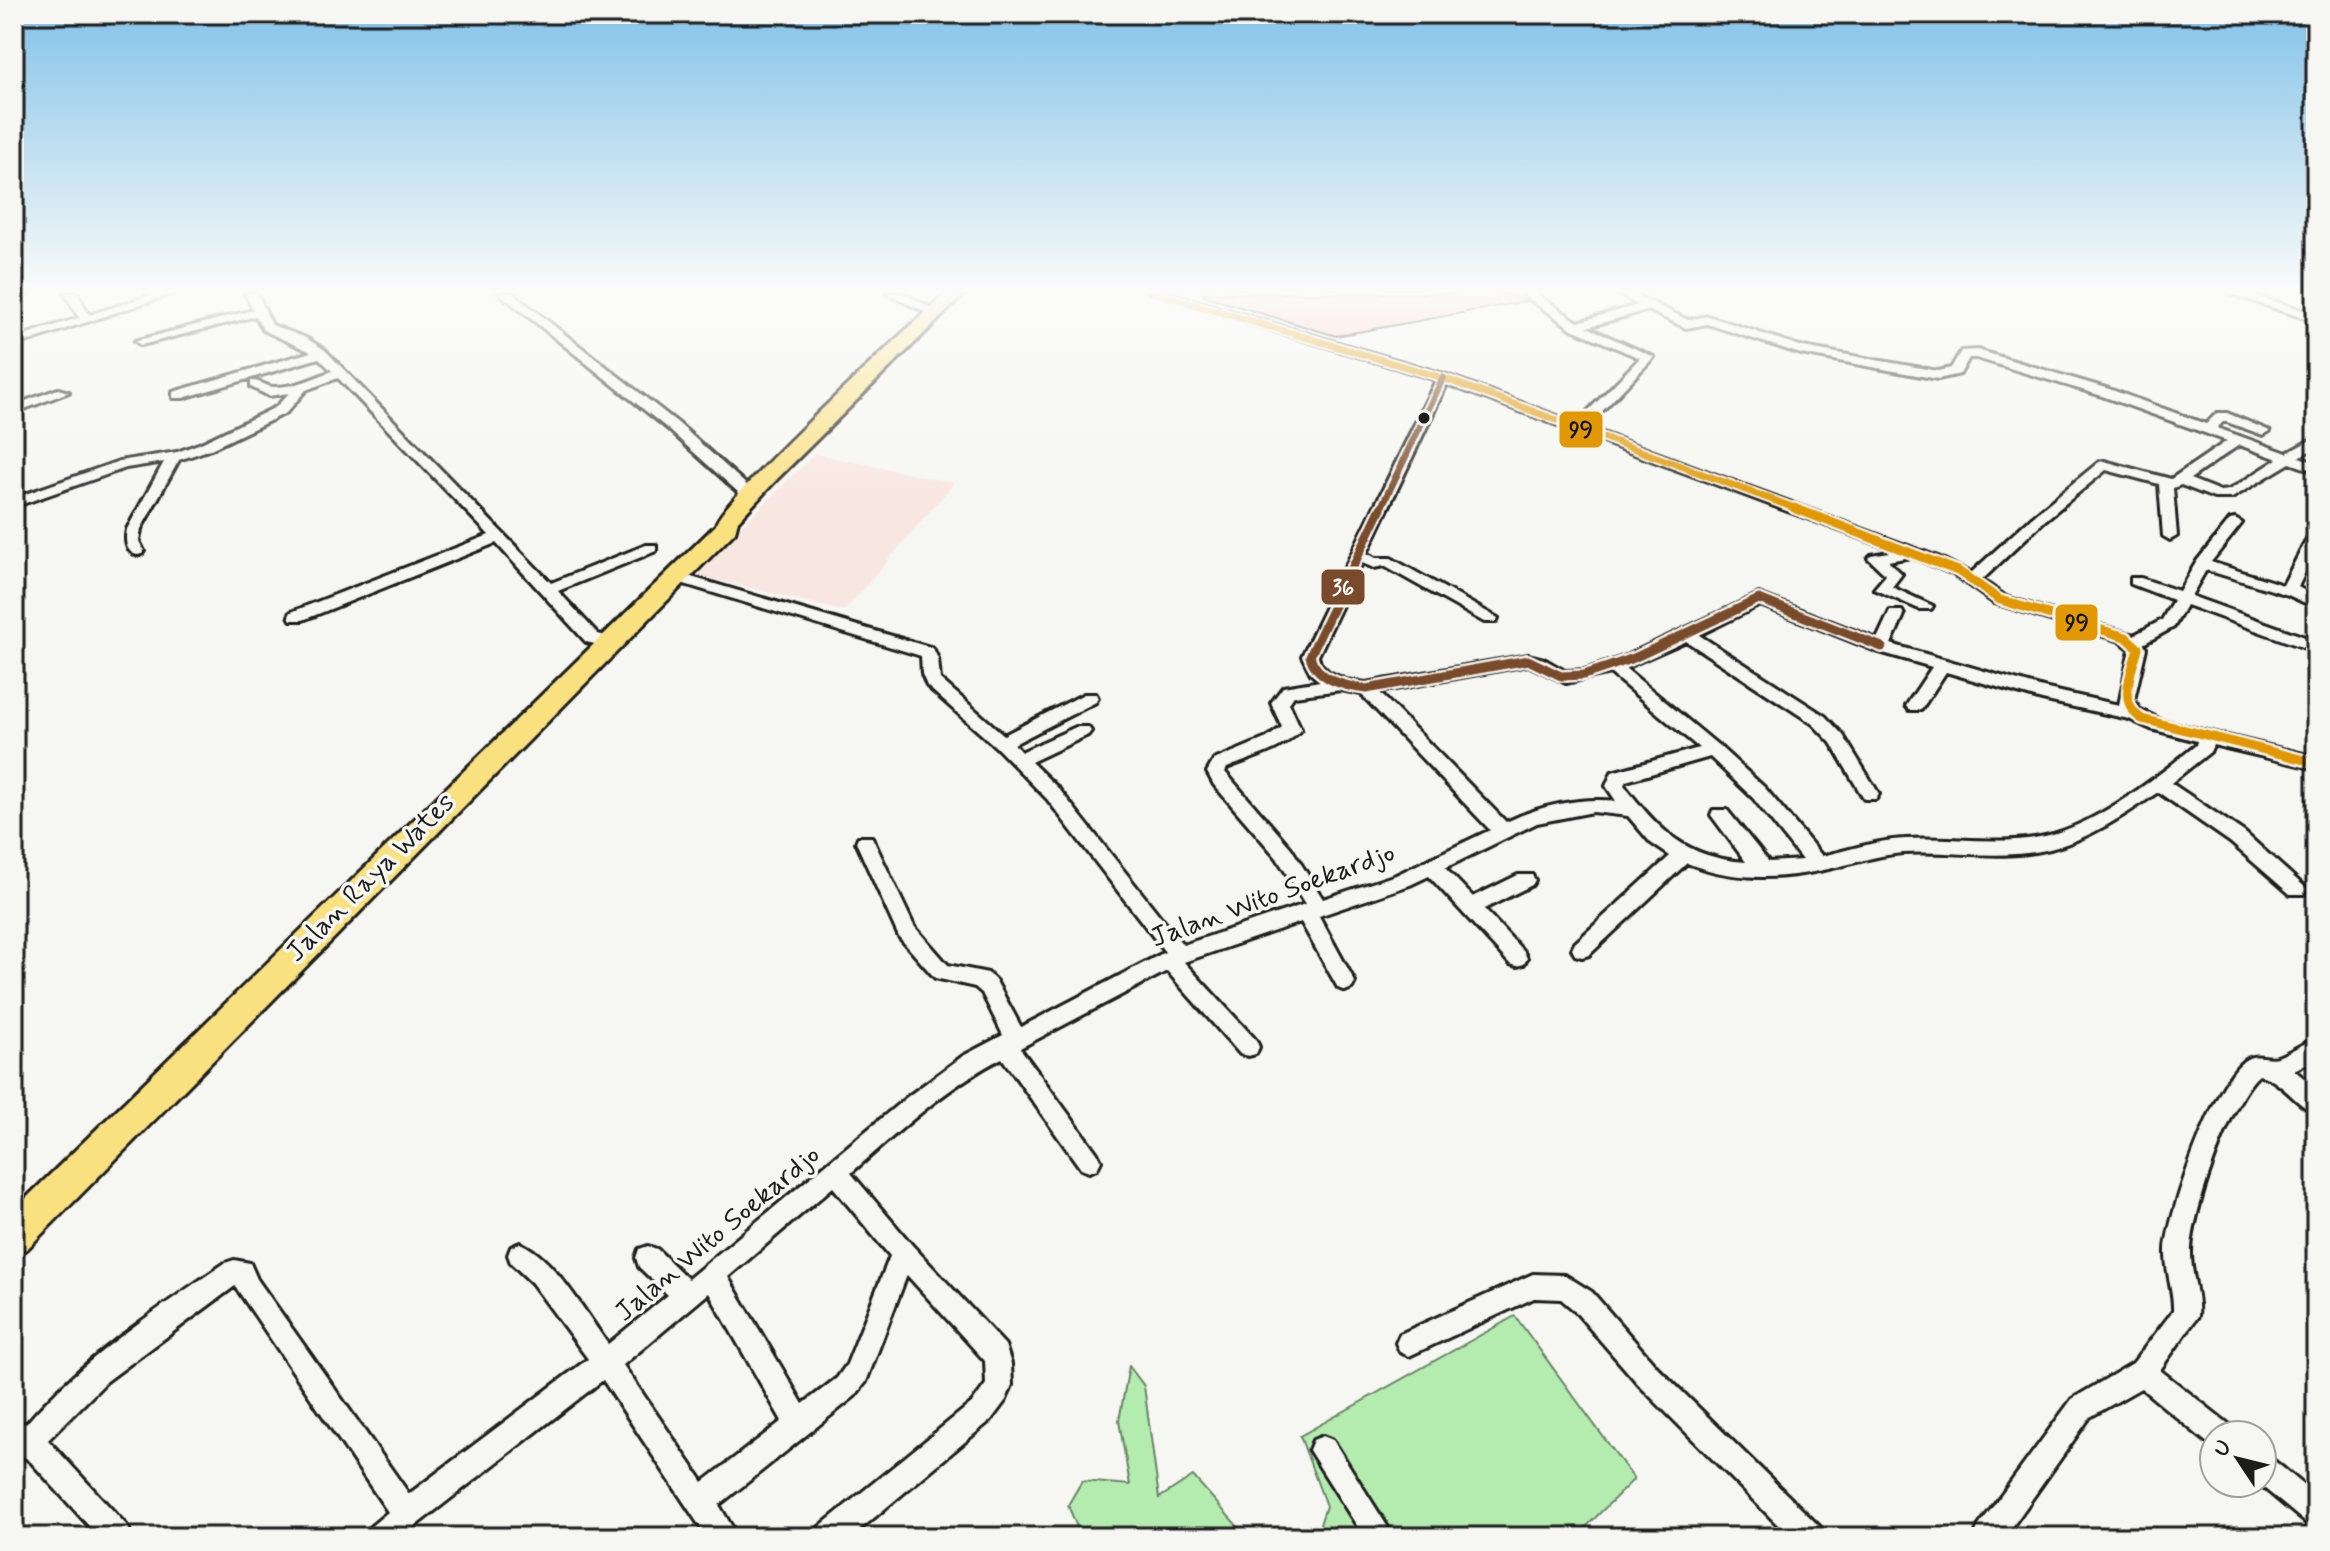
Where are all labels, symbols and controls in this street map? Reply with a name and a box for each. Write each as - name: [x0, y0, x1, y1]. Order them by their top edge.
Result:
- unlabelled marker: [1416, 410, 1432, 426]
- line badge: 99: [1558, 410, 1604, 449]
- text: 99: [1569, 417, 1593, 445]
- line badge: 36: [1320, 568, 1366, 606]
- text: 36: [1332, 575, 1354, 603]
- line badge: 99: [2054, 603, 2099, 642]
- text: 99: [2065, 610, 2089, 638]
- street label: Jalan Raya Wates: [278, 785, 464, 971]
- street label: Jalan Wito Soekardjo: [1146, 835, 1400, 957]
- street label: Jalan Wito Soekardjo: [608, 1137, 828, 1331]
- north arrow: [2198, 1419, 2278, 1499]
- text: U: [2208, 1435, 2239, 1463]

